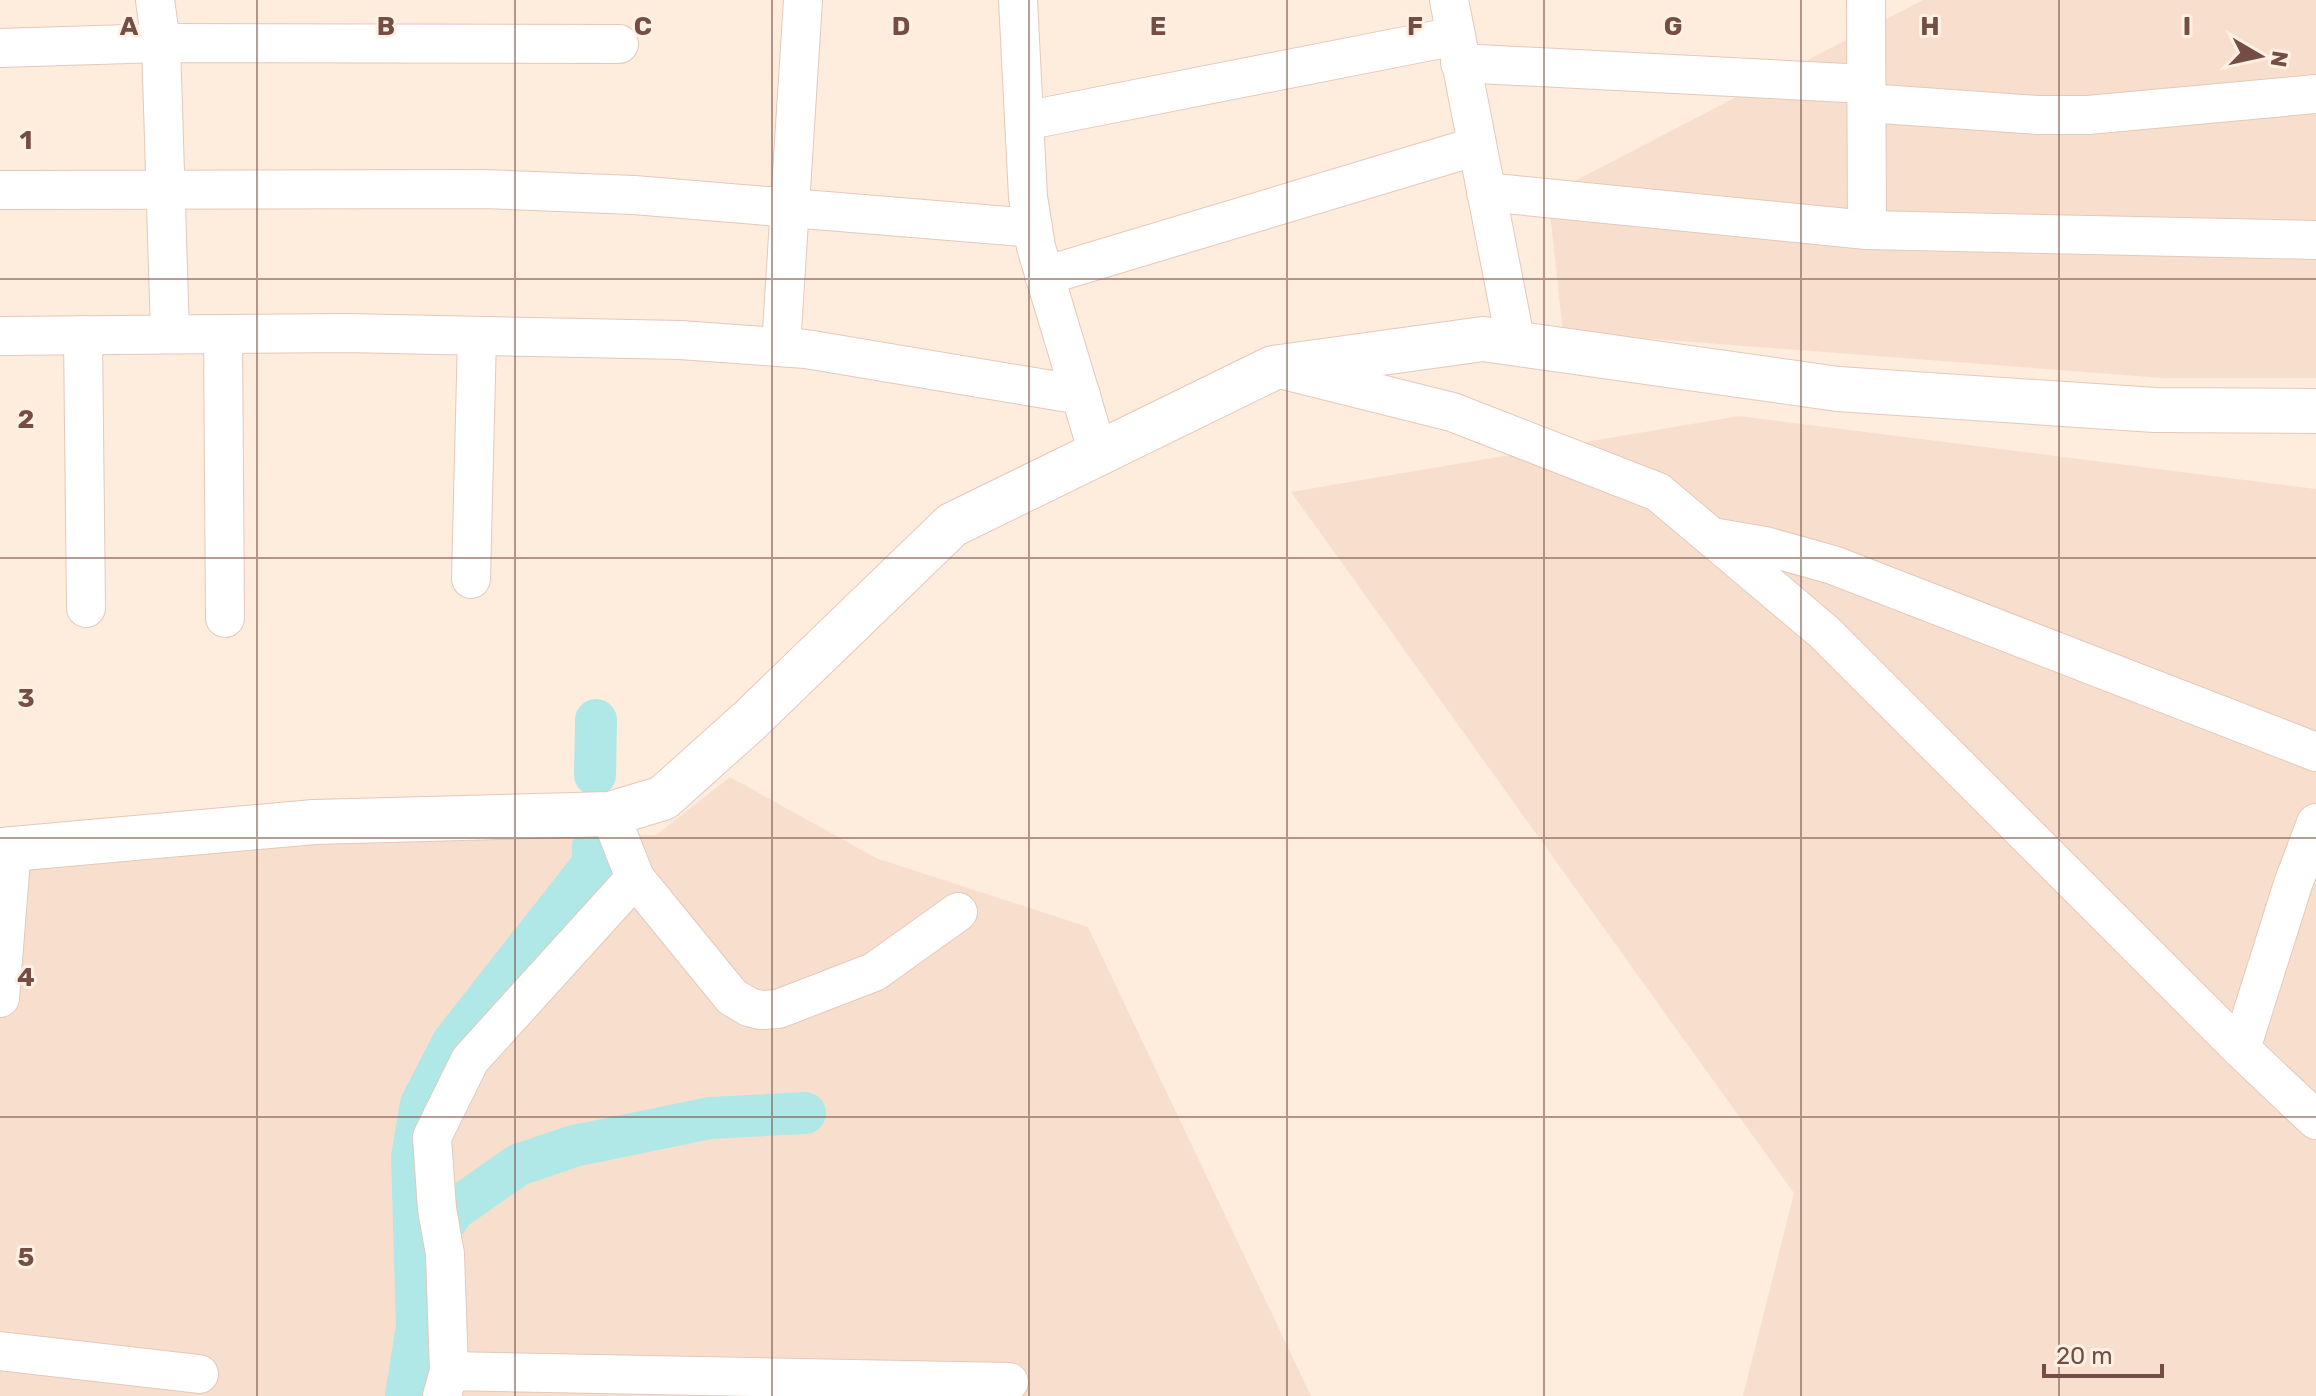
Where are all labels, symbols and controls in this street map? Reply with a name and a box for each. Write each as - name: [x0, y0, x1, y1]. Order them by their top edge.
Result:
- text: A: [120, 11, 139, 42]
- text: B: [377, 11, 395, 42]
- text: C: [634, 11, 652, 42]
- text: D: [892, 11, 910, 42]
- text: E: [1150, 11, 1166, 42]
- text: F: [1407, 11, 1423, 42]
- text: G: [1664, 11, 1682, 42]
- text: H: [1920, 11, 1940, 42]
- text: I: [2183, 11, 2191, 42]
- north arrow: [2220, 16, 2300, 96]
- text: N: [2265, 49, 2294, 69]
- text: 1: [20, 125, 32, 156]
- text: 2: [18, 404, 34, 435]
- text: 3: [17, 683, 35, 714]
- text: 4: [17, 962, 35, 993]
- text: 5: [18, 1242, 34, 1273]
- scale bar: [2044, 1328, 2162, 1378]
- text: 20 m: [2056, 1342, 2113, 1370]

